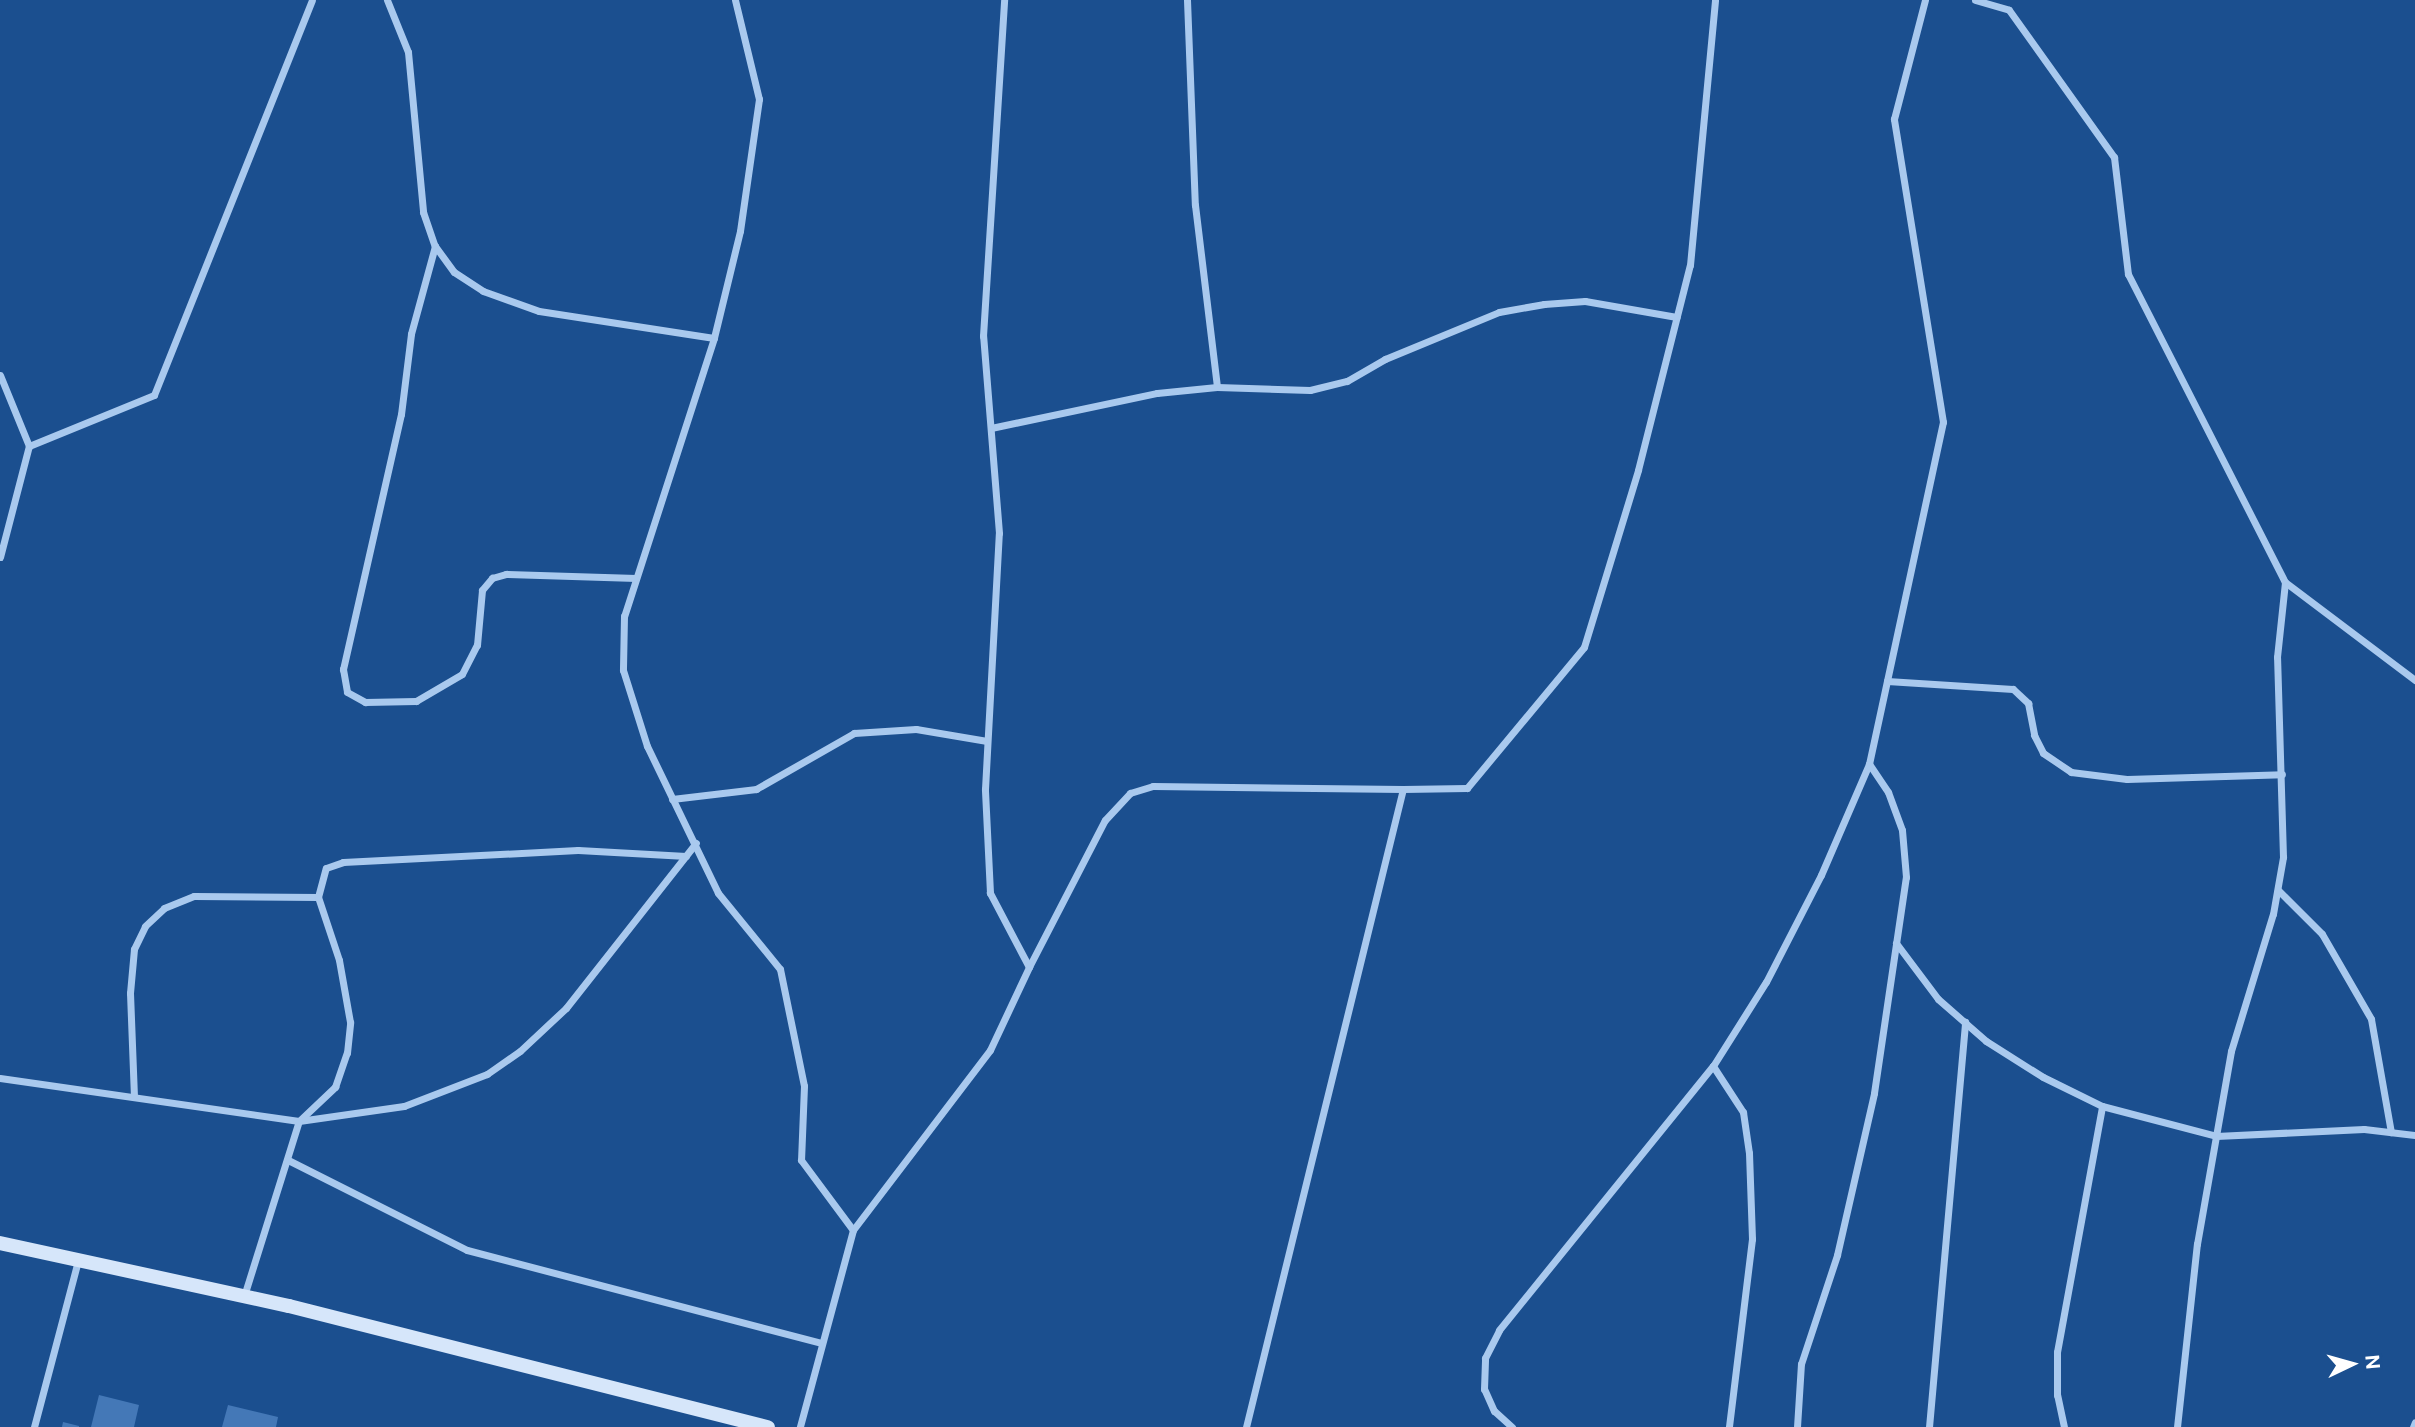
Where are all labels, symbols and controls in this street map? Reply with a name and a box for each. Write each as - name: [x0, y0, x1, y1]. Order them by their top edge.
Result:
- north arrow: [2317, 1329, 2387, 1399]
- text: N: [2361, 1354, 2385, 1371]

